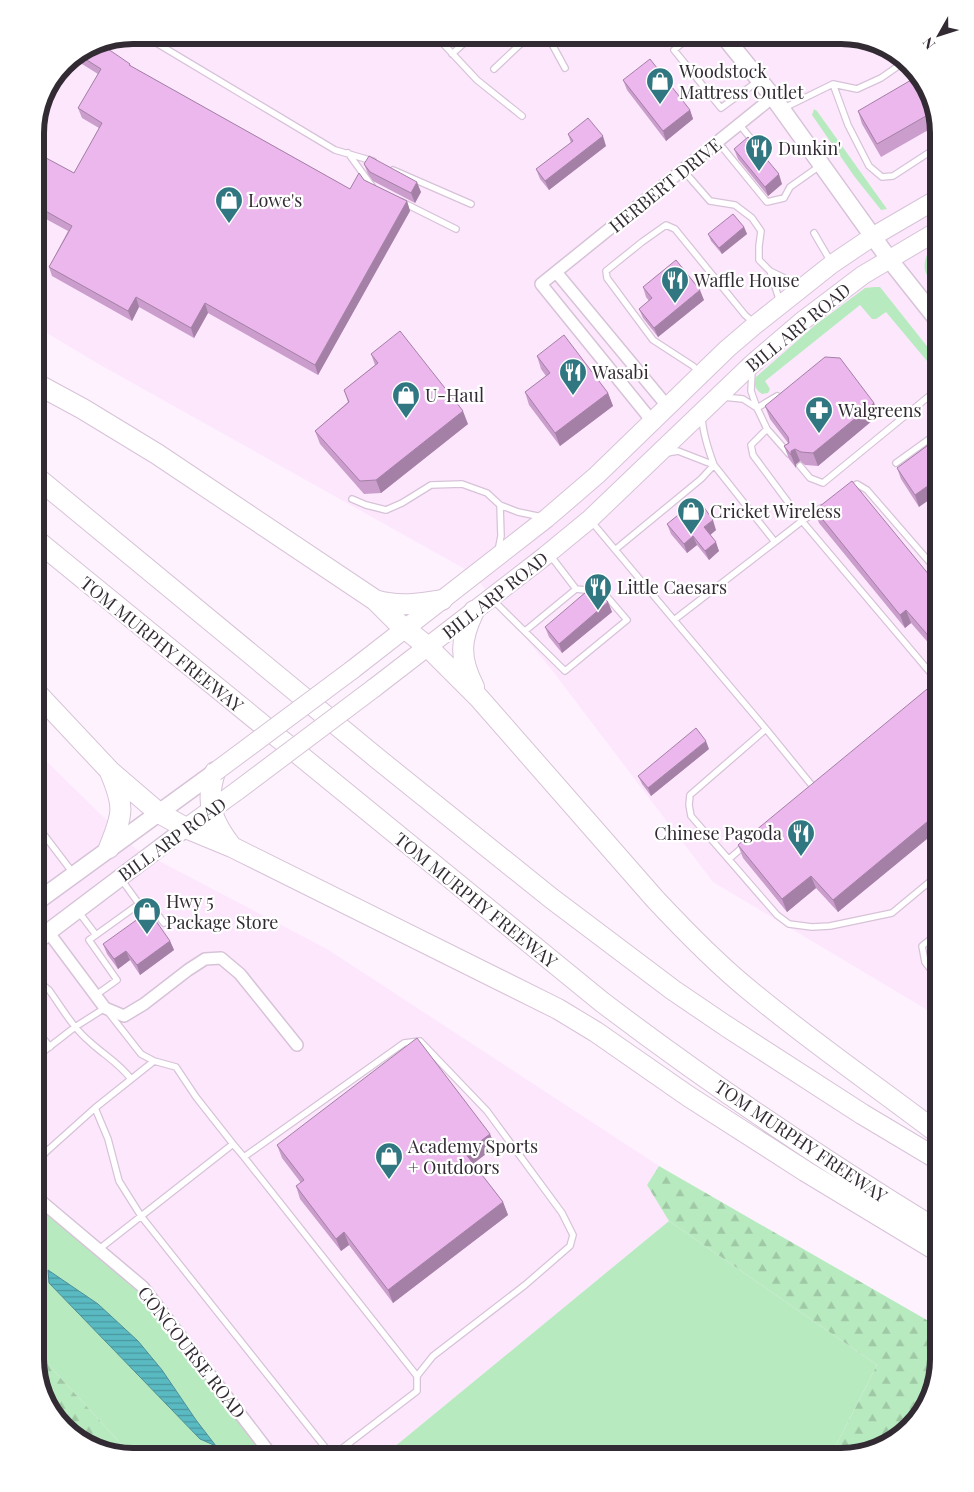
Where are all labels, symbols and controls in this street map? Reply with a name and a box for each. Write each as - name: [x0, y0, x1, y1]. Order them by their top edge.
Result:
- north arrow: [914, 10, 964, 60]
- text: N: [918, 34, 939, 53]
- place label: Woodstock Mattress Outlet: [678, 59, 804, 104]
- shop icon: Woodstock Mattress Outlet: [645, 66, 675, 105]
- street label: HERBERT DRIVE: [604, 132, 726, 238]
- restaurant icon: Dunkin': [744, 133, 774, 172]
- place label: Dunkin': [778, 136, 841, 160]
- shop icon: Lowe's: [214, 185, 244, 224]
- place label: Lowe's: [248, 188, 302, 212]
- restaurant icon: Waffle House: [660, 265, 690, 304]
- place label: Waffle House: [693, 268, 800, 292]
- street label: BILL ARP ROAD: [741, 277, 855, 377]
- restaurant icon: Wasabi: [558, 357, 588, 396]
- place label: Wasabi: [591, 360, 649, 384]
- shop icon: U-Haul: [391, 380, 421, 419]
- place label: U-Haul: [425, 383, 484, 407]
- pharmacy icon: Walgreens: [804, 395, 834, 434]
- place label: Walgreens: [837, 398, 922, 422]
- shop icon: Cricket Wireless: [676, 496, 706, 535]
- place label: Cricket Wireless: [710, 499, 841, 523]
- street label: BILL ARP ROAD: [437, 546, 553, 644]
- street label: TOM MURPHY FREEWAY: [76, 571, 249, 717]
- restaurant icon: Little Caesars: [583, 572, 613, 611]
- place label: Little Caesars: [617, 575, 727, 599]
- street label: BILL ARP ROAD: [113, 792, 231, 886]
- restaurant icon: Chinese Pagoda: [786, 818, 816, 857]
- place label: Chinese Pagoda: [654, 821, 782, 845]
- street label: TOM MURPHY FREEWAY: [390, 827, 563, 973]
- place label: Hwy 5 Package Store: [166, 889, 278, 934]
- shop icon: Hwy 5 Package Store: [132, 896, 162, 935]
- street label: TOM MURPHY FREEWAY: [710, 1074, 892, 1208]
- place label: Academy Sports + Outdoors: [407, 1134, 538, 1179]
- shop icon: Academy Sports + Outdoors: [374, 1141, 404, 1180]
- street label: CONCOURSE ROAD: [133, 1281, 251, 1423]

